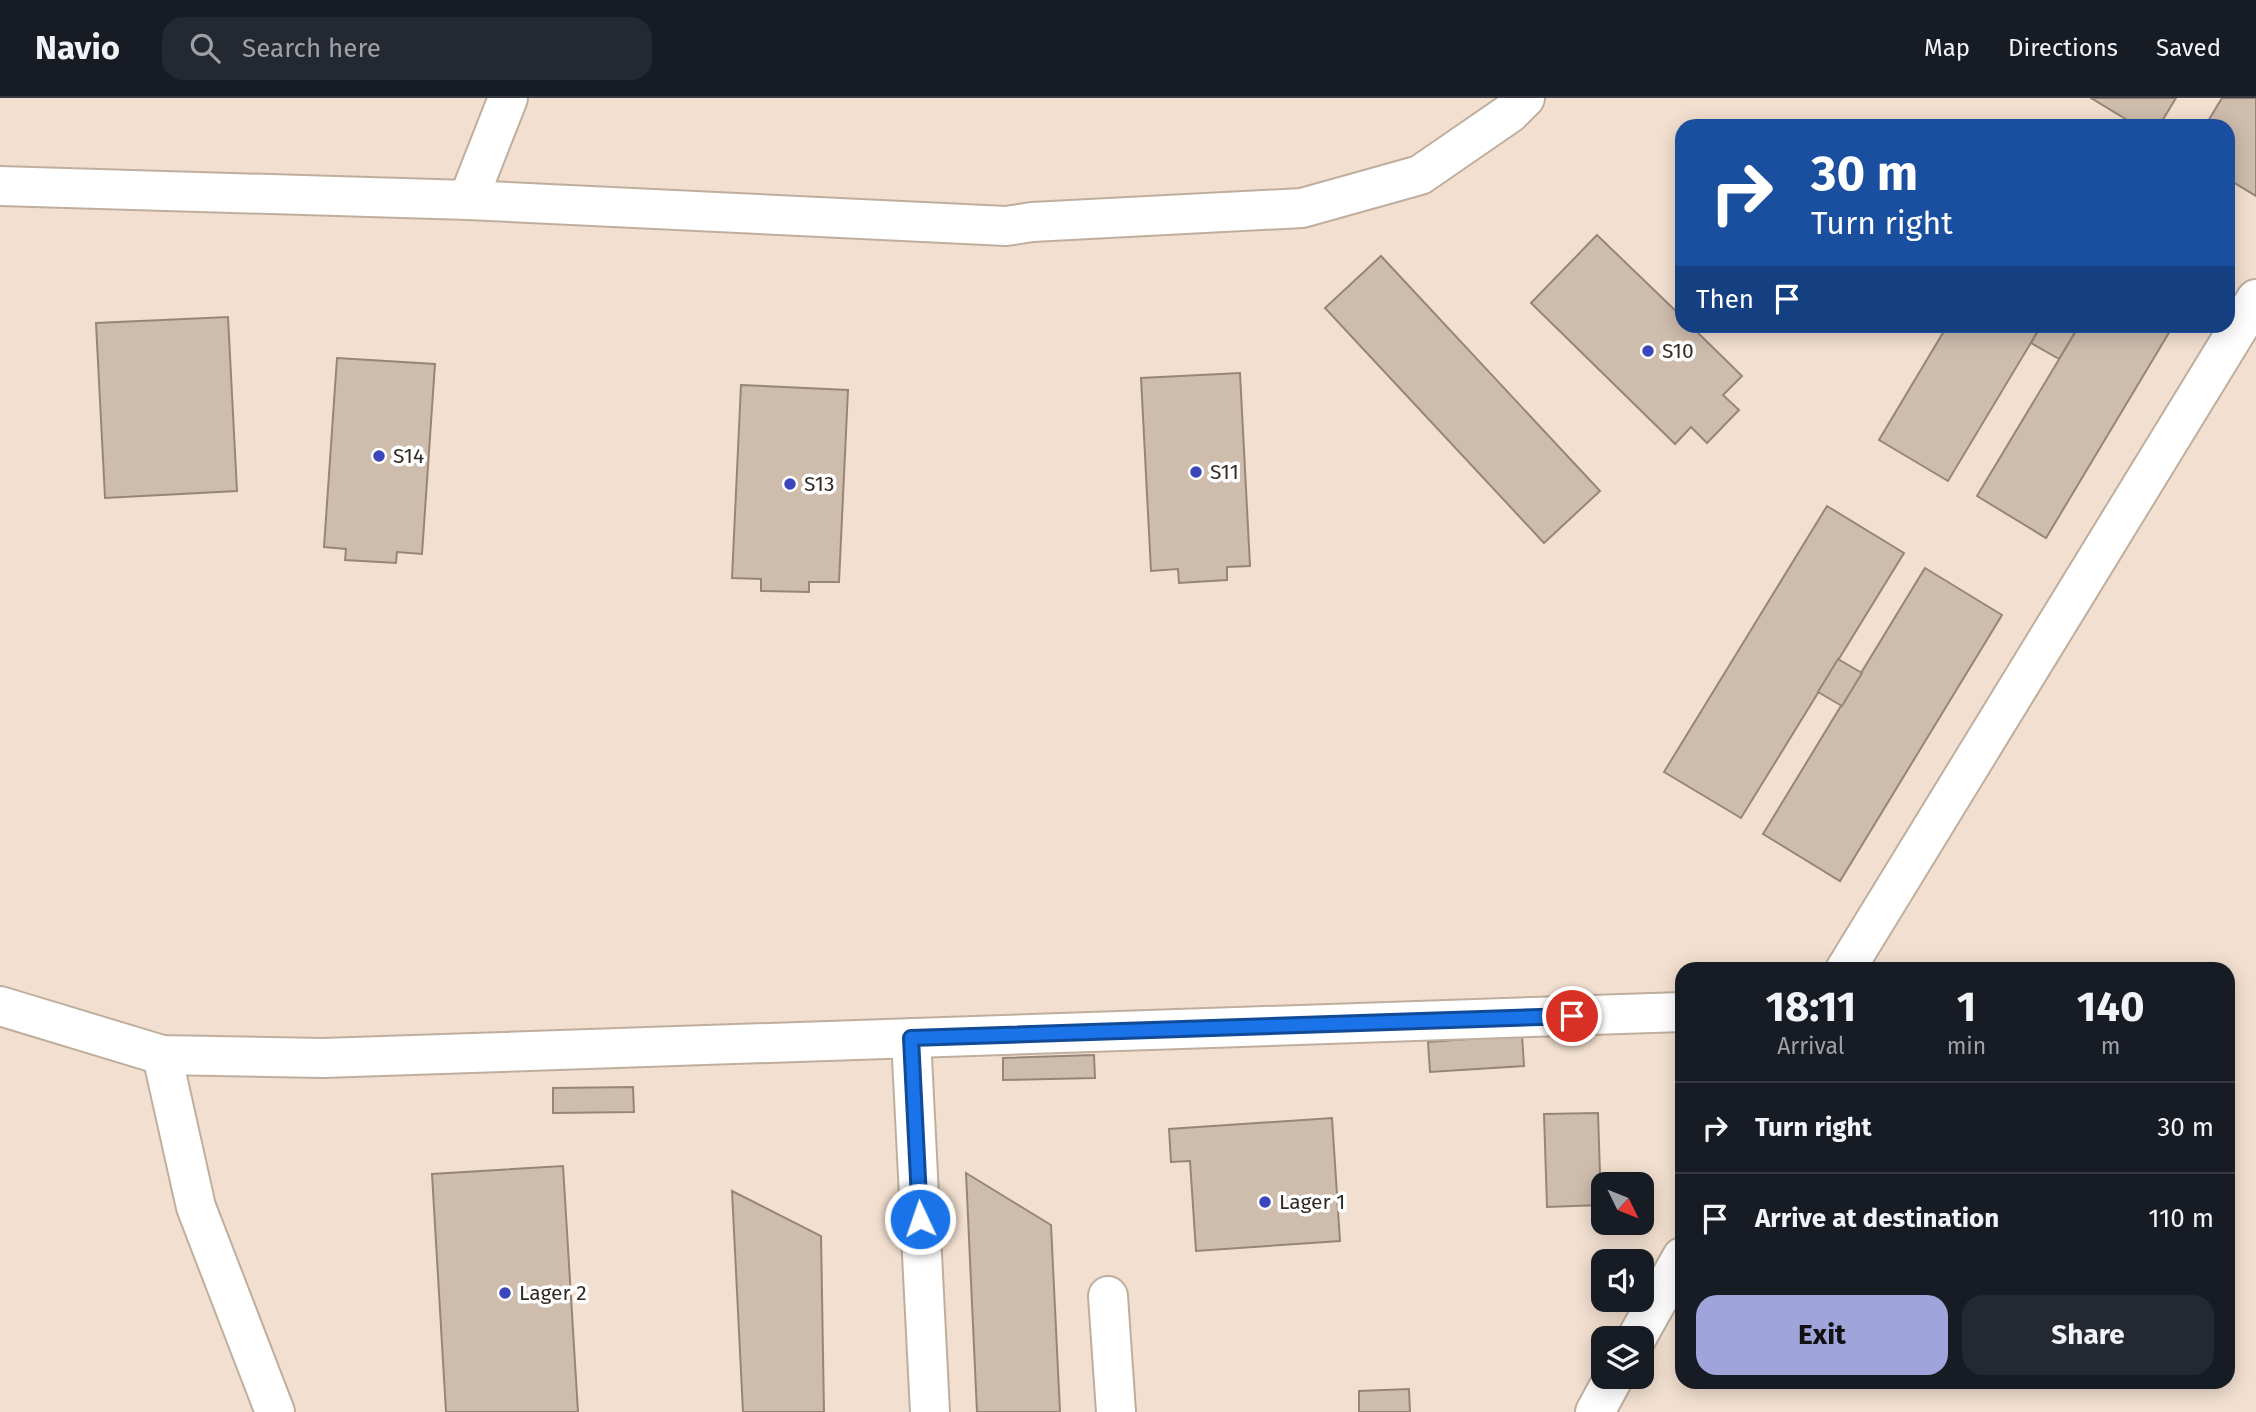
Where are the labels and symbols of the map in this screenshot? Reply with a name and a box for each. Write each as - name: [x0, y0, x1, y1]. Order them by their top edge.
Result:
- place label: S10: [1662, 338, 1694, 364]
- marker: S10: [1640, 343, 1656, 359]
- place label: S14: [393, 443, 424, 469]
- marker: S14: [371, 448, 387, 464]
- place label: S11: [1210, 459, 1239, 485]
- marker: S11: [1188, 464, 1204, 480]
- place label: S13: [804, 471, 834, 497]
- marker: S13: [782, 476, 798, 492]
- pin: [1542, 986, 1602, 1046]
- north arrow: [1591, 1172, 1654, 1236]
- position arrow: [883, 1182, 957, 1256]
- place label: Lager 1: [1279, 1189, 1345, 1215]
- marker: Lager 1: [1257, 1194, 1273, 1210]
- place label: Lager 2: [519, 1280, 587, 1306]
- marker: Lager 2: [497, 1285, 513, 1301]

